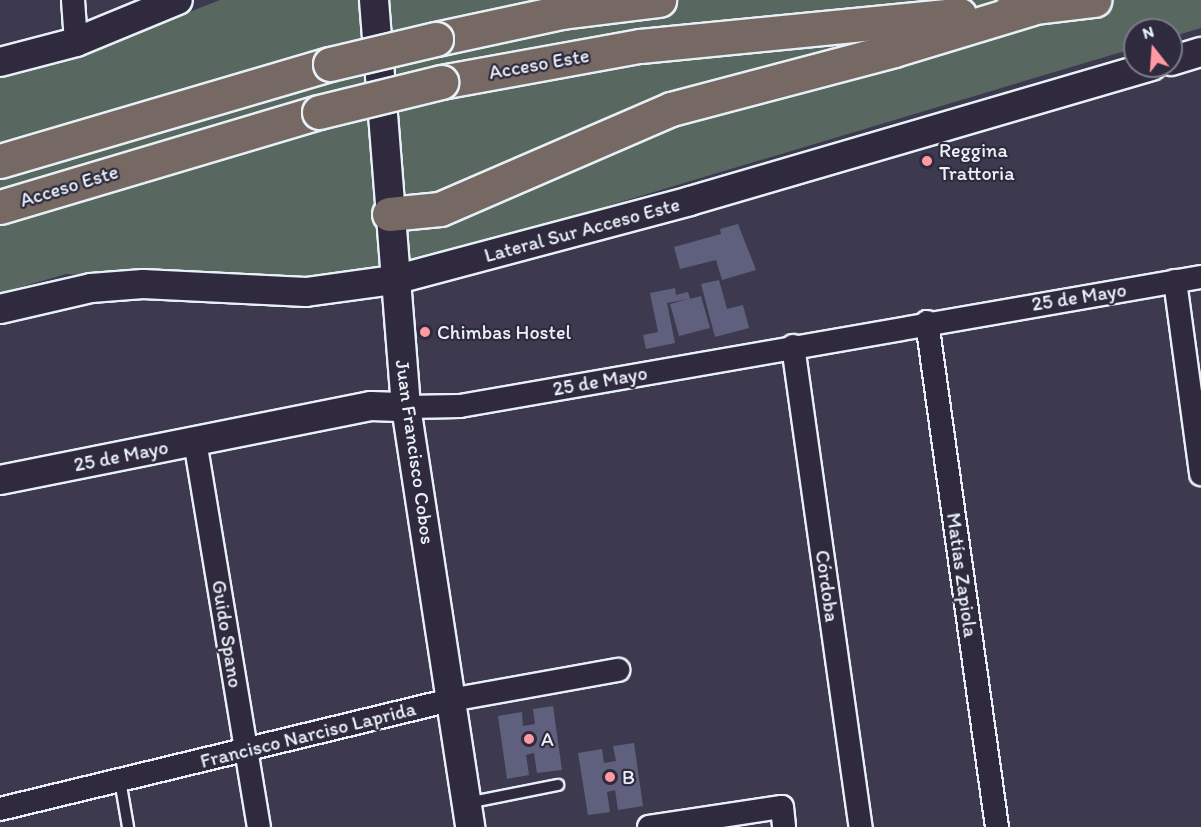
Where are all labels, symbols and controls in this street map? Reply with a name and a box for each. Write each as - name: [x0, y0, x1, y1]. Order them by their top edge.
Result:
- north arrow: [1123, 18, 1183, 78]
- text: N: [1140, 22, 1156, 43]
- street label: Acceso Este: [487, 43, 591, 85]
- place label: Reggina Trattoria: [939, 138, 1015, 185]
- marker: Reggina Trattoria: [920, 154, 934, 168]
- street label: Acceso Este: [17, 160, 121, 212]
- street label: Lateral Sur Acceso Este: [481, 192, 683, 268]
- street label: 25 de Mayo: [1030, 278, 1128, 316]
- place label: Chimbas Hostel: [437, 320, 571, 344]
- marker: Chimbas Hostel: [418, 325, 432, 339]
- street label: Juan Francisco Cobos: [390, 359, 440, 545]
- street label: 25 de Mayo: [551, 361, 649, 401]
- street label: 25 de Mayo: [72, 435, 170, 477]
- street label: Matías Zapiola: [941, 511, 983, 639]
- street label: Córdoba: [810, 549, 844, 623]
- street label: Guido Spano: [207, 578, 247, 690]
- street label: Francisco Narciso Laprida: [198, 697, 418, 773]
- place label: A: [541, 727, 554, 751]
- marker: A: [522, 732, 536, 746]
- place label: B: [622, 765, 635, 789]
- marker: B: [603, 770, 617, 784]

